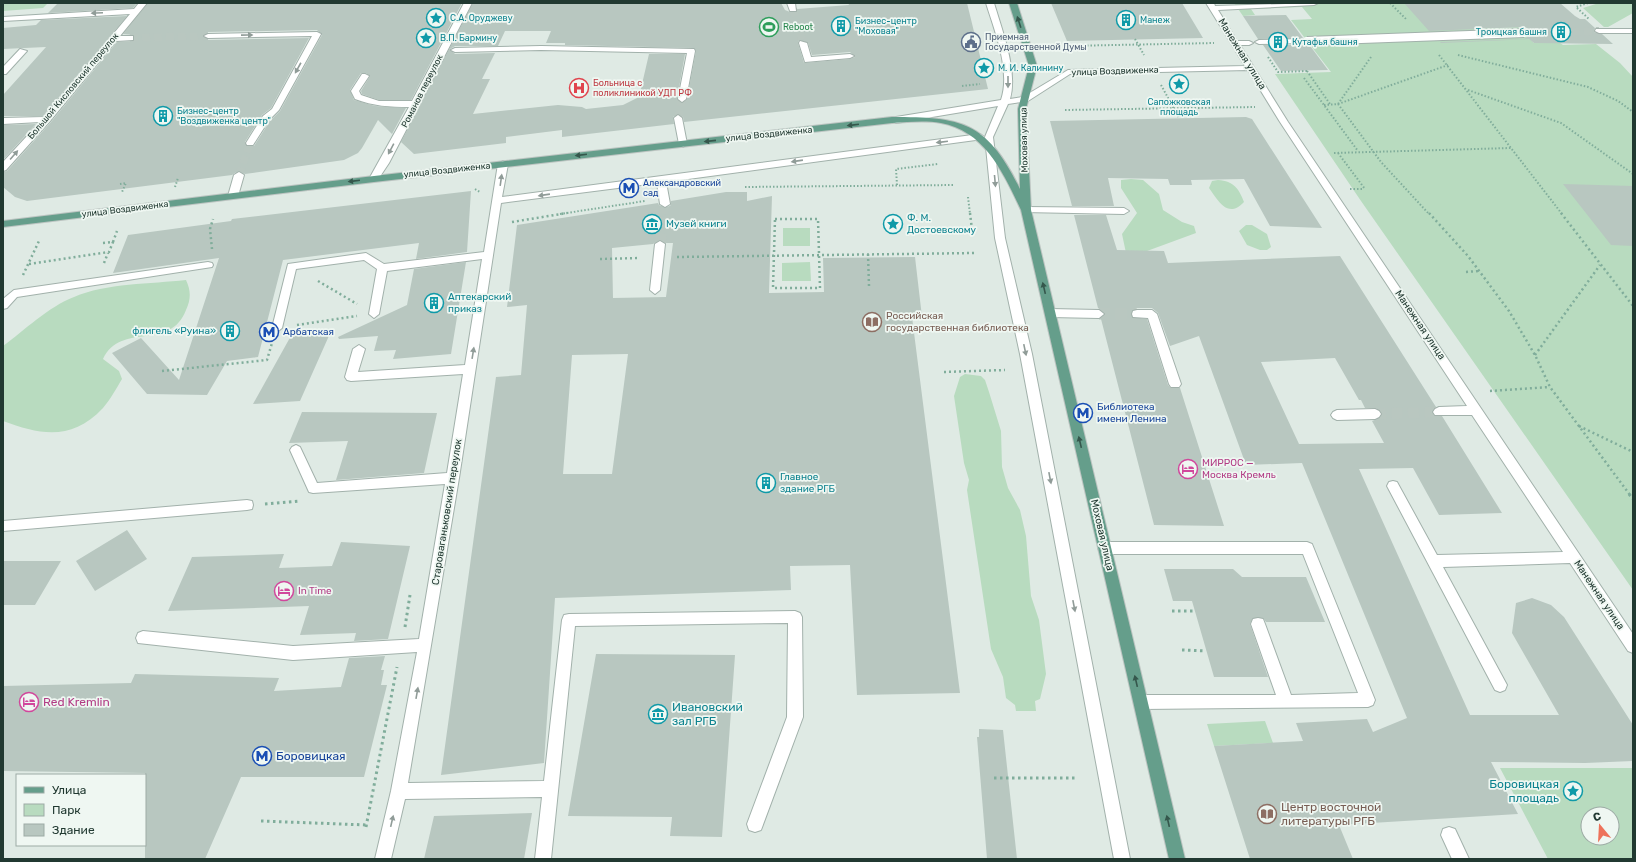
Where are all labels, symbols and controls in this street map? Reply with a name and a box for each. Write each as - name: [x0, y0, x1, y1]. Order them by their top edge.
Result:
- place icon: С.А. Оруджеву: [425, 7, 447, 29]
- building icon: Манеж: [1115, 9, 1137, 31]
- one-way arrow: [91, 10, 103, 17]
- place label: С.А. Оруджеву: [450, 13, 513, 23]
- building icon: Бизнес-центр "Моховая": [830, 15, 852, 37]
- one-way arrow: [1016, 15, 1022, 27]
- place label: Манеж: [1140, 15, 1170, 25]
- sports icon: Reboot: [758, 16, 780, 38]
- place label: Бизнес-центр "Моховая": [855, 16, 917, 36]
- street label: Манежная улица: [1215, 16, 1269, 92]
- building icon: Троицкая башня: [1550, 21, 1572, 43]
- place label: Reboot: [783, 22, 814, 32]
- place icon: В.П. Бармину: [415, 27, 437, 49]
- place label: Троицкая башня: [1476, 27, 1547, 37]
- street label: Большой Кисловский переулок: [26, 31, 121, 141]
- public building icon: Приемная Государственной Думы: [960, 31, 982, 53]
- building icon: Кутафья башня: [1267, 31, 1289, 53]
- one-way arrow: [241, 32, 254, 38]
- place label: Приемная Государственной Думы: [985, 32, 1087, 52]
- place label: В.П. Бармину: [440, 33, 497, 43]
- place label: Кутафья башня: [1292, 37, 1358, 47]
- street label: Романов переулок: [399, 53, 445, 129]
- place icon: М. И. Калинину: [973, 57, 995, 79]
- one-way arrow: [295, 62, 302, 73]
- place label: М. И. Калинину: [998, 63, 1064, 73]
- street label: улица Воздвиженка: [1071, 64, 1159, 78]
- place icon: Сапожковская площадь: [1168, 73, 1190, 95]
- one-way arrow: [1005, 75, 1011, 88]
- hospital icon: Больница с поликлиникой УДП РФ: [568, 77, 590, 99]
- place label: Больница с поликлиникой УДП РФ: [593, 78, 692, 98]
- place label: Сапожковская площадь: [1147, 97, 1211, 117]
- building icon: Бизнес-центр "Воздвиженка центр": [152, 105, 174, 127]
- place label: Бизнес-центр "Воздвиженка центр": [177, 106, 271, 126]
- street label: Моховая улица: [1018, 107, 1030, 173]
- one-way arrow: [847, 122, 859, 128]
- street label: улица Воздвиженка: [725, 124, 813, 144]
- one-way arrow: [704, 137, 716, 144]
- one-way arrow: [936, 139, 948, 145]
- one-way arrow: [388, 143, 395, 155]
- one-way arrow: [10, 150, 19, 161]
- one-way arrow: [575, 152, 587, 158]
- one-way arrow: [791, 158, 804, 164]
- street label: улица Воздвиженка: [403, 160, 491, 180]
- one-way arrow: [498, 174, 504, 186]
- one-way arrow: [991, 175, 998, 188]
- metro station icon: Александровский сад: [618, 177, 640, 199]
- one-way arrow: [348, 178, 360, 184]
- place label: Александровский сад: [643, 178, 721, 198]
- one-way arrow: [538, 192, 550, 198]
- street label: улица Воздвиженка: [81, 199, 169, 219]
- place label: Ф. М. Достоевскому: [907, 212, 977, 236]
- museum icon: Музей книги: [641, 213, 663, 235]
- place icon: Ф. М. Достоевскому: [882, 213, 904, 235]
- place label: Музей книги: [666, 218, 727, 230]
- one-way arrow: [1041, 282, 1047, 294]
- street label: Манежная улица: [1392, 288, 1448, 362]
- place label: Аптекарский приказ: [448, 291, 511, 315]
- building icon: Аптекарский приказ: [423, 292, 445, 314]
- place label: Российская государственная библиотека: [886, 310, 1029, 334]
- library icon: Российская государственная библиотека: [861, 311, 883, 333]
- building icon: флигель «Руина»: [219, 320, 241, 342]
- metro station icon: Арбатская: [258, 321, 280, 343]
- place label: флигель «Руина»: [132, 325, 216, 337]
- place label: Арбатская: [283, 326, 334, 338]
- one-way arrow: [1023, 344, 1029, 357]
- one-way arrow: [470, 347, 476, 360]
- place label: Библиотека имени Ленина: [1097, 401, 1167, 425]
- metro station icon: Библиотека имени Ленина: [1072, 402, 1094, 424]
- one-way arrow: [1077, 435, 1083, 448]
- street label: Староваганьковский переулок: [429, 437, 465, 586]
- place label: МИРРОС — Москва Кремль: [1202, 457, 1276, 481]
- hotel icon: МИРРОС — Москва Кремль: [1177, 458, 1199, 480]
- place label: Главное здание РГБ: [780, 471, 836, 495]
- building icon: Главное здание РГБ: [755, 472, 777, 494]
- one-way arrow: [1047, 472, 1053, 484]
- street label: Моховая улица: [1088, 498, 1116, 572]
- street label: Манежная улица: [1571, 558, 1627, 632]
- hotel icon: In Time: [273, 580, 295, 602]
- place label: In Time: [298, 585, 332, 597]
- one-way arrow: [1072, 600, 1078, 612]
- one-way arrow: [1133, 675, 1139, 687]
- one-way arrow: [414, 687, 420, 699]
- hotel icon: Red Kremlin: [18, 691, 40, 713]
- place label: Red Kremlin: [43, 695, 110, 709]
- place label: Ивановский зал РГБ: [672, 700, 743, 728]
- museum icon: Ивановский зал РГБ: [647, 703, 669, 725]
- metro station icon: Боровицкая: [251, 745, 273, 767]
- place label: Боровицкая: [276, 749, 346, 763]
- legend: [16, 774, 146, 846]
- place label: Боровицкая площадь: [1489, 777, 1559, 805]
- place icon: Боровицкая площадь: [1562, 780, 1584, 802]
- text: Улица: [52, 783, 86, 797]
- place label: Центр восточной литературы РГБ: [1281, 800, 1381, 828]
- text: Парк: [52, 803, 81, 817]
- library icon: Центр восточной литературы РГБ: [1256, 803, 1278, 825]
- north arrow: [1580, 806, 1620, 846]
- text: С: [1591, 810, 1603, 824]
- one-way arrow: [390, 815, 396, 827]
- one-way arrow: [1165, 815, 1171, 827]
- text: Здание: [52, 823, 95, 837]

